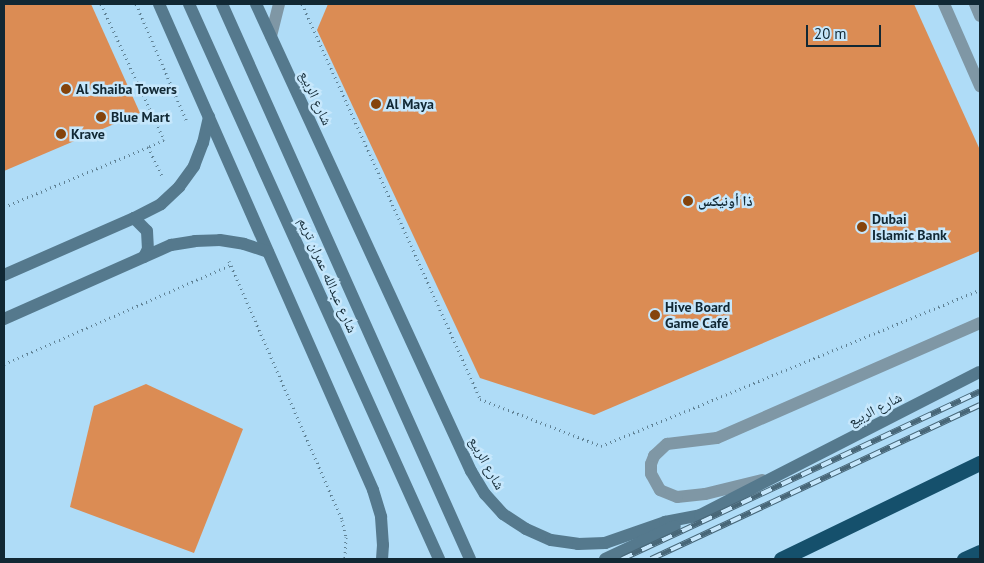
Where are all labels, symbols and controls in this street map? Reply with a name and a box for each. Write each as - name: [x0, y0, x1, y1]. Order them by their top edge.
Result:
- scale bar: [809, 15, 884, 47]
- text: 20 m: [814, 24, 847, 43]
- street label: شارع الربيع: [296, 68, 336, 128]
- place label: Al Shaiba Towers: [76, 81, 177, 97]
- marker: Al Shaiba Towers: [60, 83, 72, 95]
- place label: Al Maya: [386, 96, 434, 112]
- marker: Al Maya: [370, 98, 382, 110]
- place label: Blue Mart: [111, 109, 170, 125]
- marker: Blue Mart: [95, 111, 107, 123]
- place label: Krave: [71, 126, 105, 142]
- marker: Krave: [55, 128, 67, 140]
- place label: ذا أونيكس: [698, 193, 753, 209]
- marker: ذا أونيكس: [682, 195, 694, 207]
- place label: Dubai Islamic Bank: [872, 211, 947, 243]
- street label: شارع عبدالله عمران تريم: [295, 215, 361, 335]
- marker: Dubai Islamic Bank: [856, 221, 868, 233]
- place label: Hive Board Game Café: [665, 299, 730, 332]
- marker: Hive Board Game Café: [649, 309, 661, 321]
- street label: شارع الربيع: [845, 388, 905, 430]
- street label: شارع الربيع: [466, 434, 508, 492]

